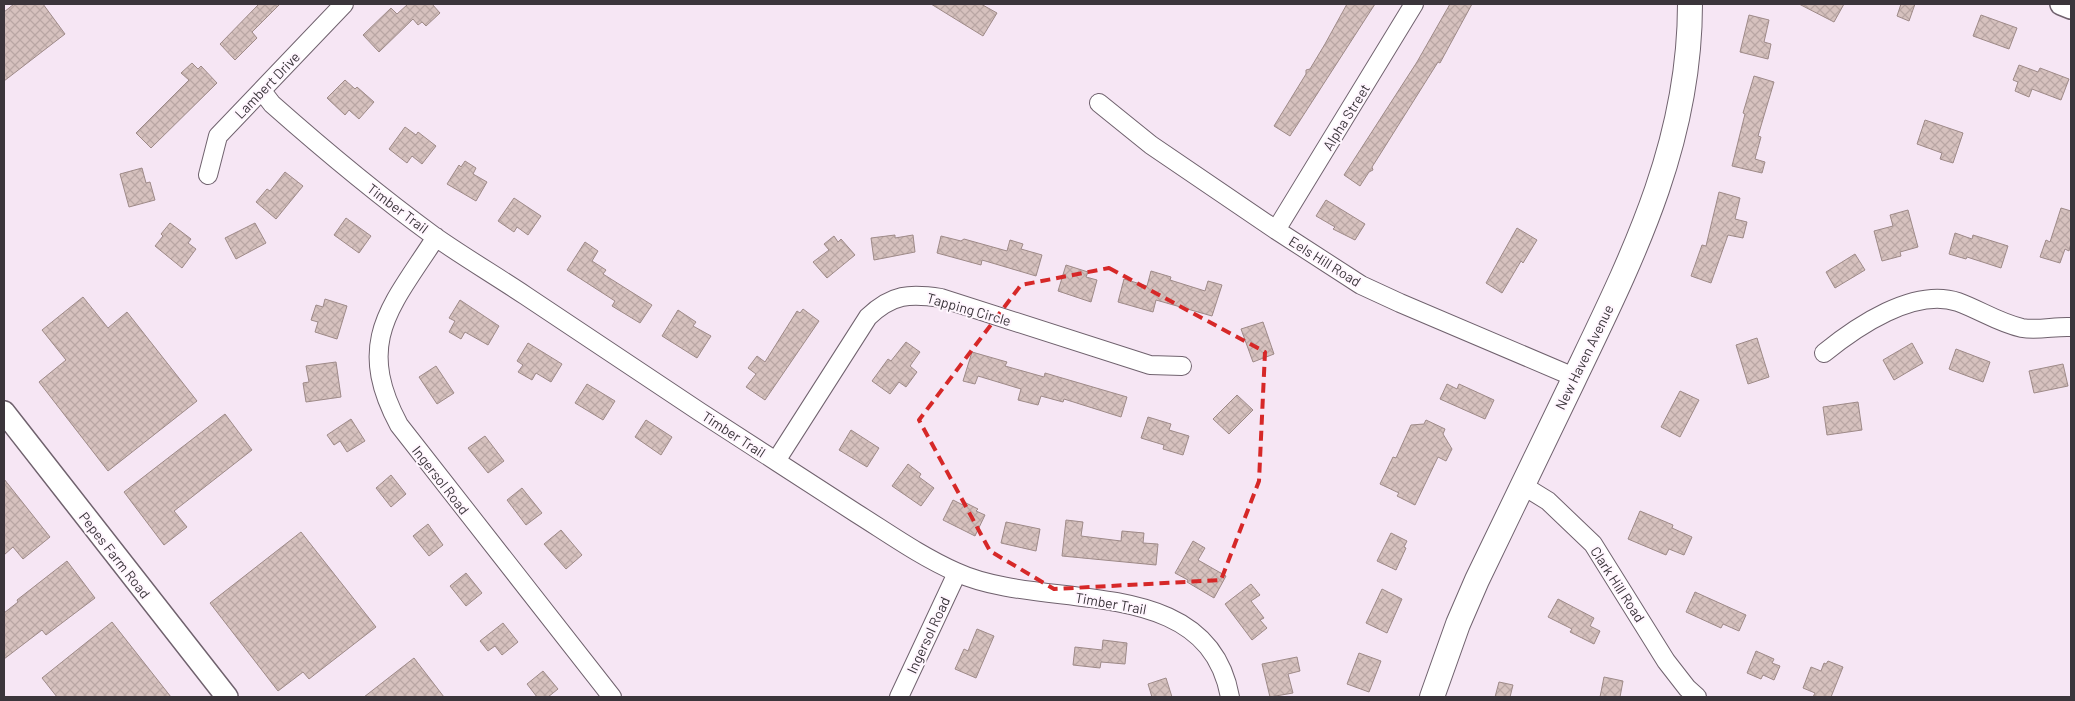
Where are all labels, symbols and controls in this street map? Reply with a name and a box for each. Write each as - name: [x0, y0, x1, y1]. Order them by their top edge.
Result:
- street label: Lambert Drive: [231, 48, 303, 122]
- street label: Alpha Street: [1319, 81, 1373, 153]
- street label: Timber Trail: [364, 180, 432, 236]
- street label: Eels Hill Road: [1286, 232, 1364, 290]
- street label: Tapping Circle: [925, 289, 1013, 329]
- street label: New Haven Avenue: [1551, 302, 1617, 412]
- street label: Timber Trail: [699, 407, 769, 461]
- street label: Ingersol Road: [409, 442, 473, 518]
- street label: Pepes Farm Road: [76, 508, 154, 602]
- street label: Clark Hill Road: [1587, 543, 1649, 625]
- street label: Timber Trail: [1074, 588, 1148, 618]
- street label: Ingersol Road: [903, 594, 953, 676]

